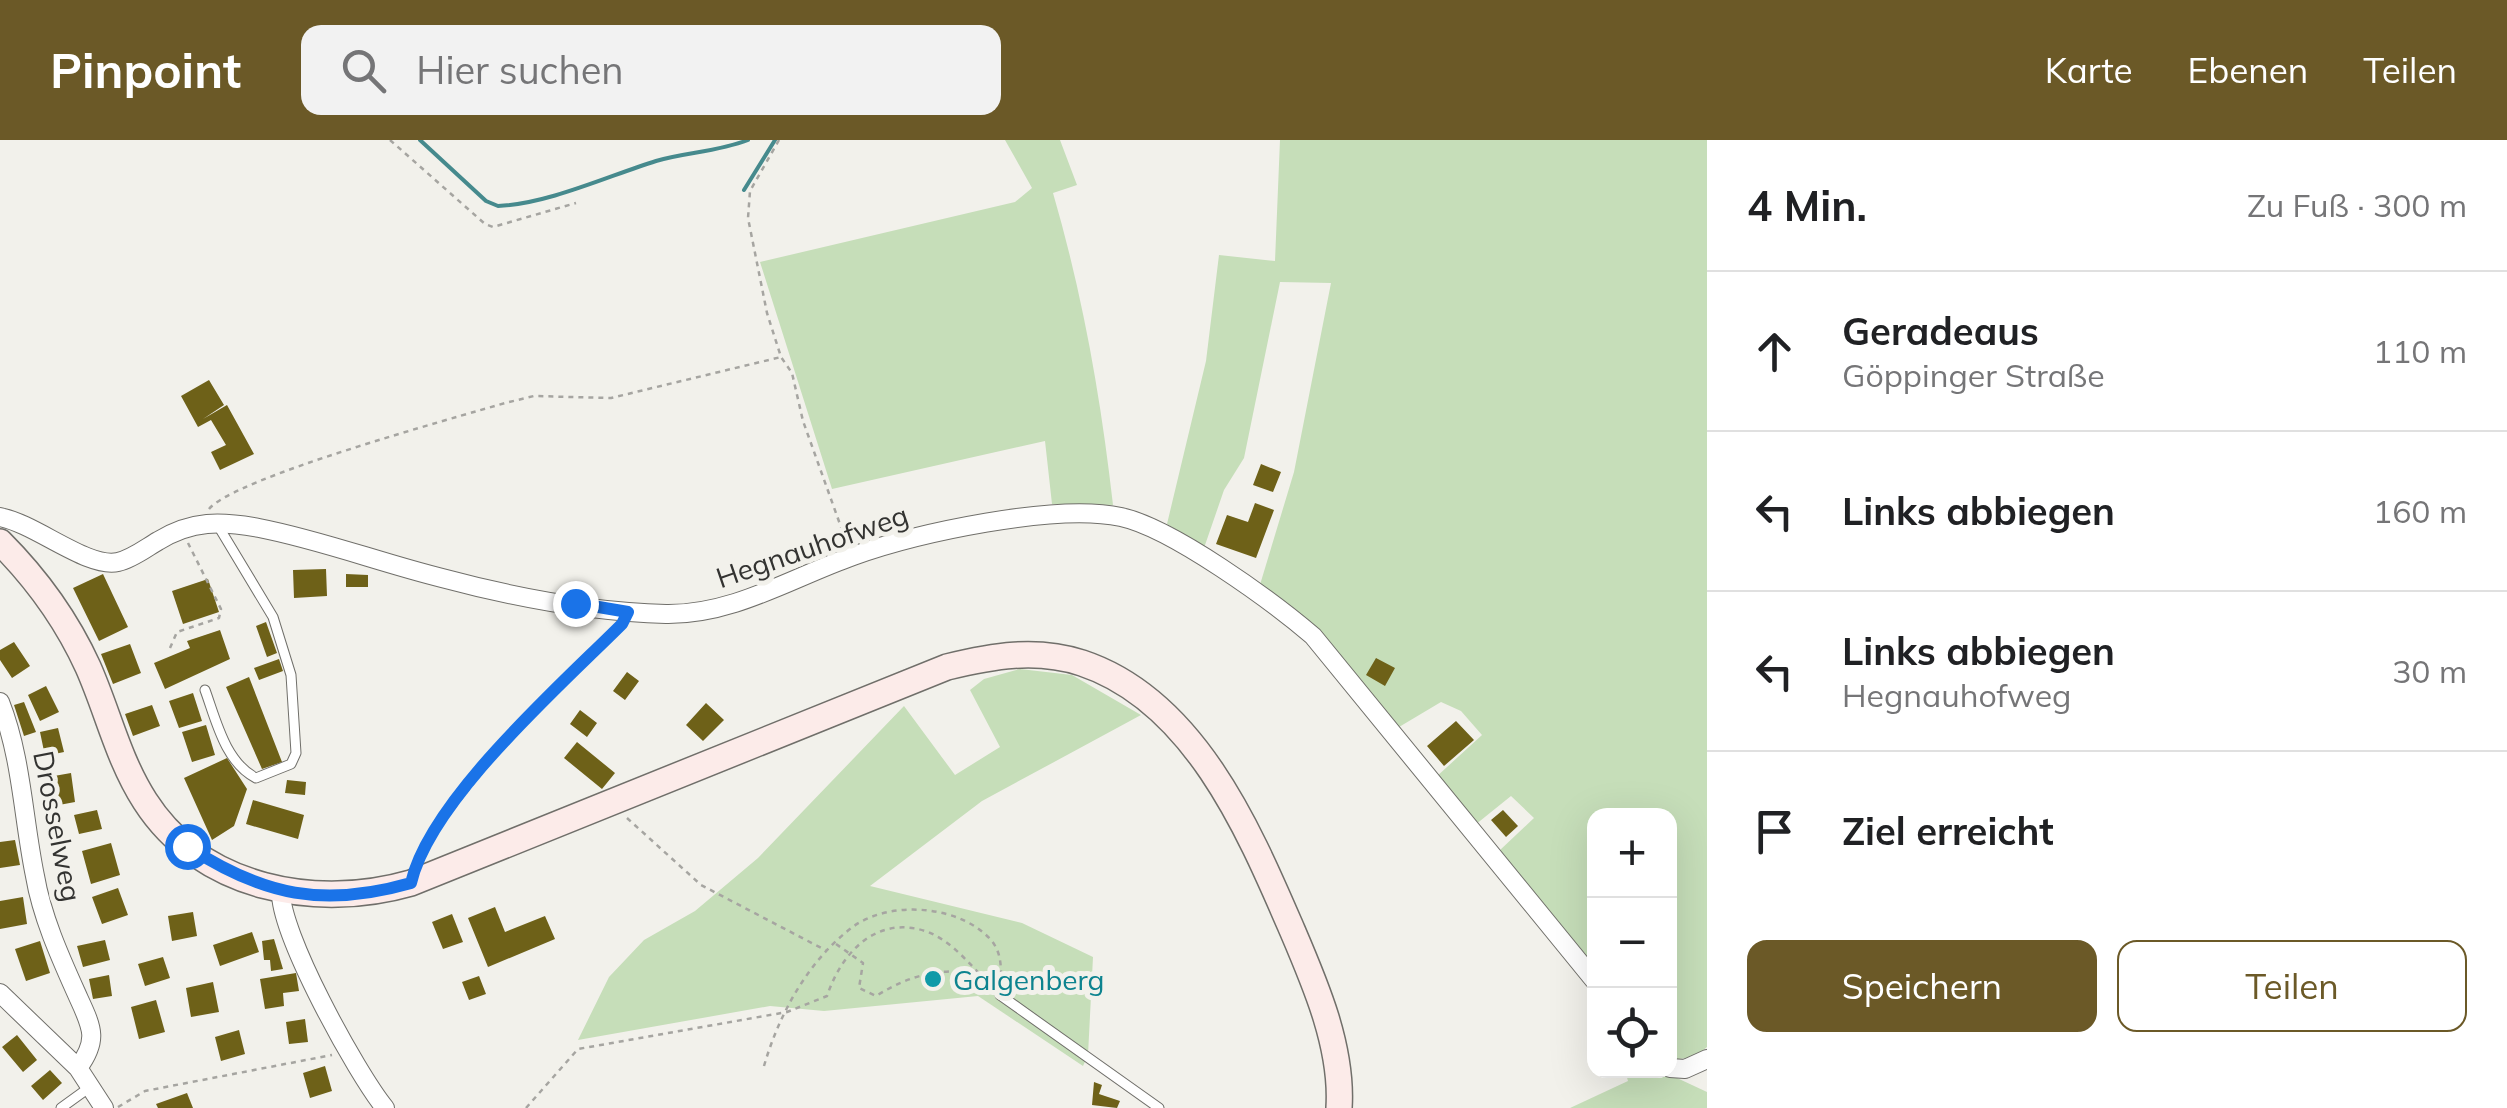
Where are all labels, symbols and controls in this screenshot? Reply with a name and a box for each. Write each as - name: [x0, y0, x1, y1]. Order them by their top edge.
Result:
- search box: [301, 25, 1001, 115]
- text: Pinpoint: [50, 40, 241, 100]
- icon: search: [336, 43, 391, 98]
- text: Hier suchen: [416, 46, 624, 94]
- text: Karte: [2045, 48, 2133, 92]
- text: Ebenen: [2188, 48, 2308, 92]
- text: Teilen: [2363, 48, 2457, 92]
- text: 4 Min.: [1747, 179, 1867, 232]
- text: Zu Fuß · 300 m: [2247, 185, 2467, 225]
- text: Geradeaus: [1842, 307, 2039, 355]
- icon: ahead: [1747, 324, 1802, 379]
- text: 110 m: [2373, 331, 2467, 371]
- text: Göppinger Straße: [1842, 355, 2105, 395]
- icon: left: [1747, 484, 1802, 539]
- text: Links abbiegen: [1842, 487, 2115, 535]
- text: 160 m: [2373, 491, 2467, 531]
- street label: Hegnauhofweg: [711, 497, 913, 595]
- route end: [553, 581, 599, 627]
- text: Links abbiegen: [1842, 627, 2115, 675]
- icon: left: [1747, 644, 1802, 699]
- text: 30 m: [2392, 651, 2467, 691]
- text: Hegnauhofweg: [1842, 675, 2071, 715]
- street label: Drosselweg: [26, 748, 90, 904]
- icon: arrive: [1747, 804, 1802, 859]
- text: Ziel erreicht: [1842, 807, 2054, 855]
- map controls: [1587, 808, 1677, 1078]
- button: +: [1587, 808, 1677, 898]
- route start: [165, 824, 211, 870]
- button: −: [1587, 898, 1677, 988]
- button: Speichern: [1747, 940, 2097, 1032]
- button: Teilen: [2117, 940, 2467, 1032]
- place label: Galgenberg: [953, 962, 1104, 997]
- marker: Galgenberg: [922, 968, 944, 990]
- button: locate: [1587, 988, 1677, 1078]

